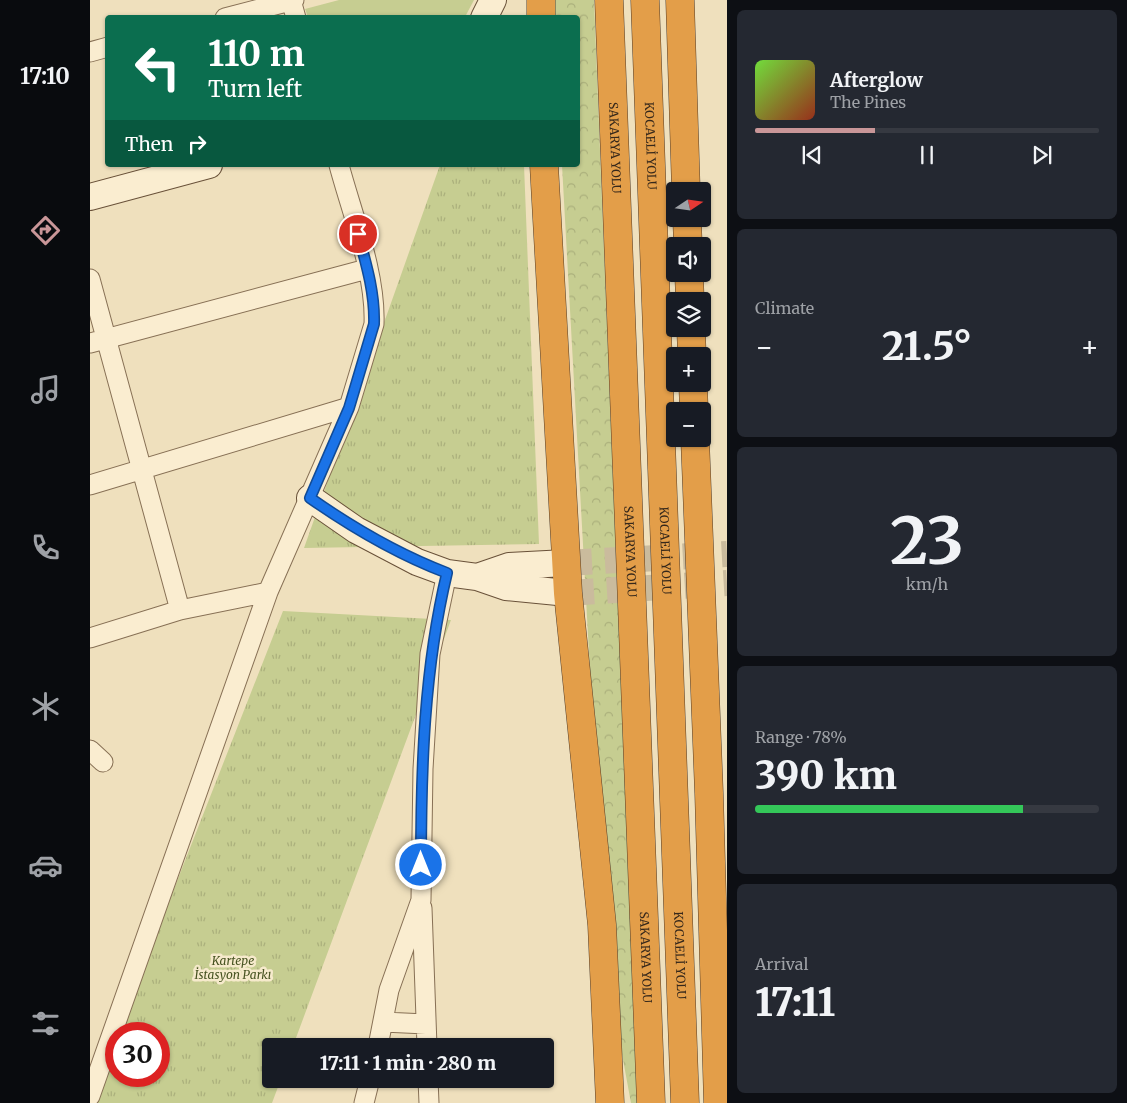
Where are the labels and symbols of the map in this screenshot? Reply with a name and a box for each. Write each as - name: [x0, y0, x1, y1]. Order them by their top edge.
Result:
- street label: SAKARYA YOLU: [606, 102, 624, 194]
- street label: KOCAELİ YOLU: [642, 102, 660, 190]
- north arrow: [666, 182, 711, 228]
- pin: [337, 213, 379, 255]
- street label: SAKARYA YOLU: [621, 506, 640, 598]
- street label: KOCAELİ YOLU: [656, 506, 675, 595]
- position arrow: [394, 838, 446, 890]
- street label: SAKARYA YOLU: [637, 911, 655, 1003]
- street label: KOCAELİ YOLU: [671, 911, 689, 1000]
- park label: Kartepe İstasyon Parkı: [195, 953, 271, 982]
- speed limit sign: 30: [105, 1022, 170, 1087]

